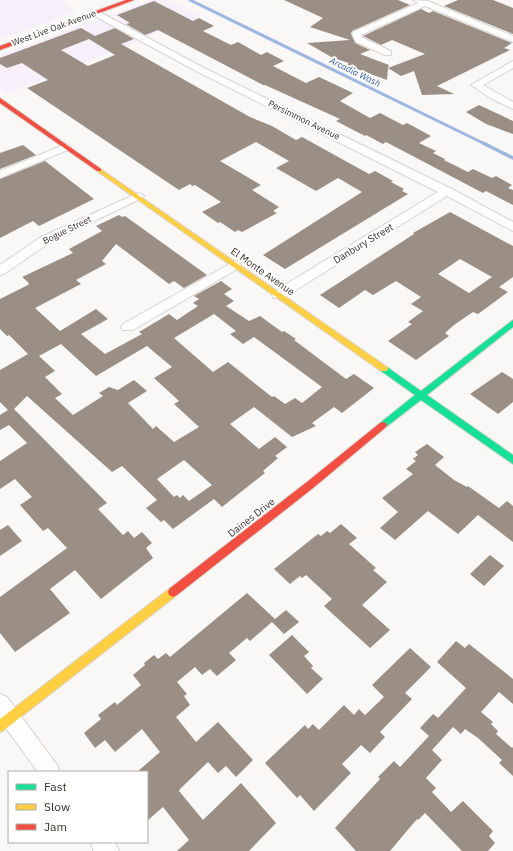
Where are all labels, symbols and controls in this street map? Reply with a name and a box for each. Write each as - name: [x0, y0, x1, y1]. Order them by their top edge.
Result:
- street label: West Live Oak Avenue: [10, 7, 97, 48]
- water label: Arcadia Wash: [327, 54, 383, 89]
- street label: Persimmon Avenue: [267, 97, 342, 142]
- street label: Bogue Street: [41, 213, 93, 246]
- street label: Danbury Street: [331, 220, 396, 266]
- street label: El Monte Avenue: [228, 245, 298, 299]
- street label: Daines Drive: [225, 495, 278, 540]
- legend: [8, 771, 148, 843]
- text: Fast: [44, 779, 67, 794]
- text: Slow: [44, 799, 70, 814]
- text: Jam: [44, 819, 67, 834]

